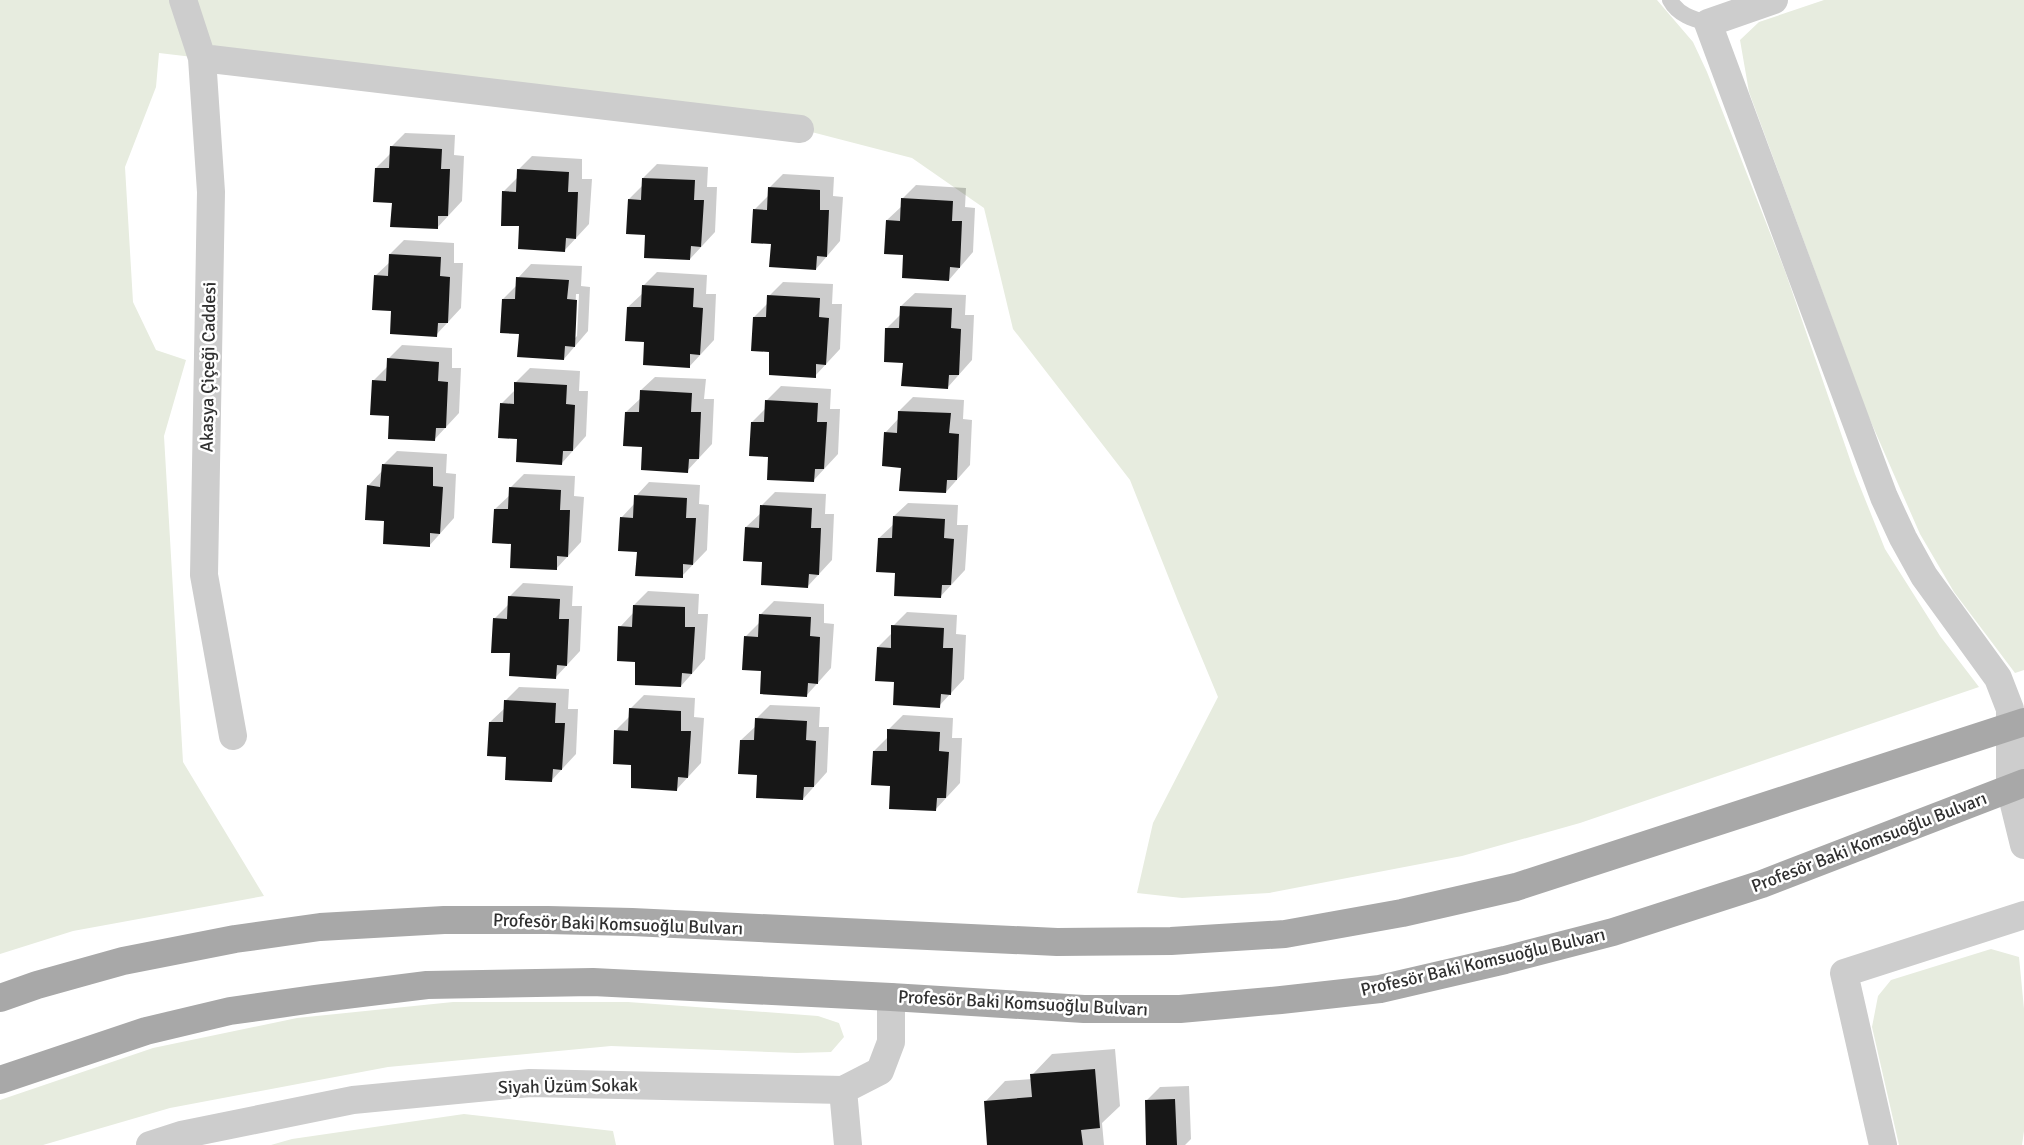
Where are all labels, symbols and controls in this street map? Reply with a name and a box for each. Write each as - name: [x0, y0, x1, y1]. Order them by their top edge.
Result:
- street label: Akasya Çiçeği Caddesi: [196, 282, 220, 452]
- street label: Profesör Baki Komsuoğlu Bulvarı: [1748, 787, 1990, 897]
- street label: Profesör Baki Komsuoğlu Bulvarı: [492, 909, 744, 939]
- street label: Profesör Baki Komsuoğlu Bulvarı: [1359, 923, 1607, 1001]
- street label: Profesör Baki Komsuoğlu Bulvarı: [897, 985, 1149, 1021]
- street label: Siyah Üzüm Sokak: [498, 1074, 638, 1098]

